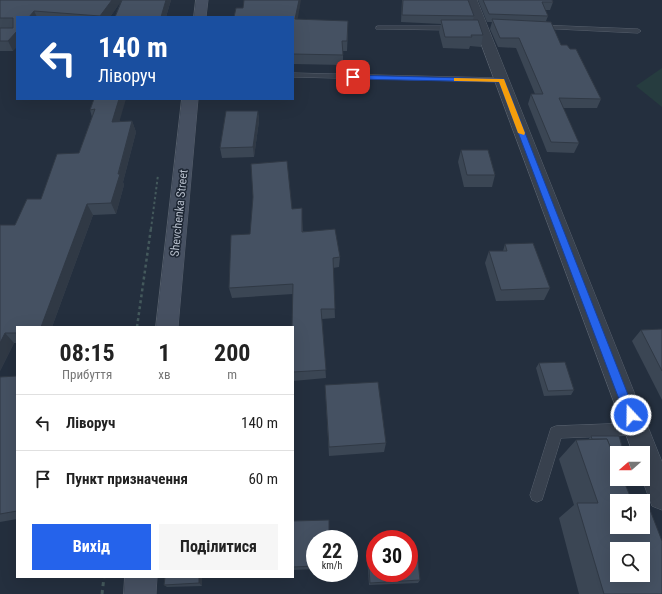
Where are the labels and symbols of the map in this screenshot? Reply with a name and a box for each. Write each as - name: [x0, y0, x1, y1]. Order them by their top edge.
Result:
- pin: [336, 60, 370, 94]
- street label: Shevchenka Street: [167, 168, 191, 257]
- position arrow: [610, 394, 652, 436]
- north arrow: [610, 446, 650, 486]
- speed limit sign: 30: [366, 530, 418, 582]

